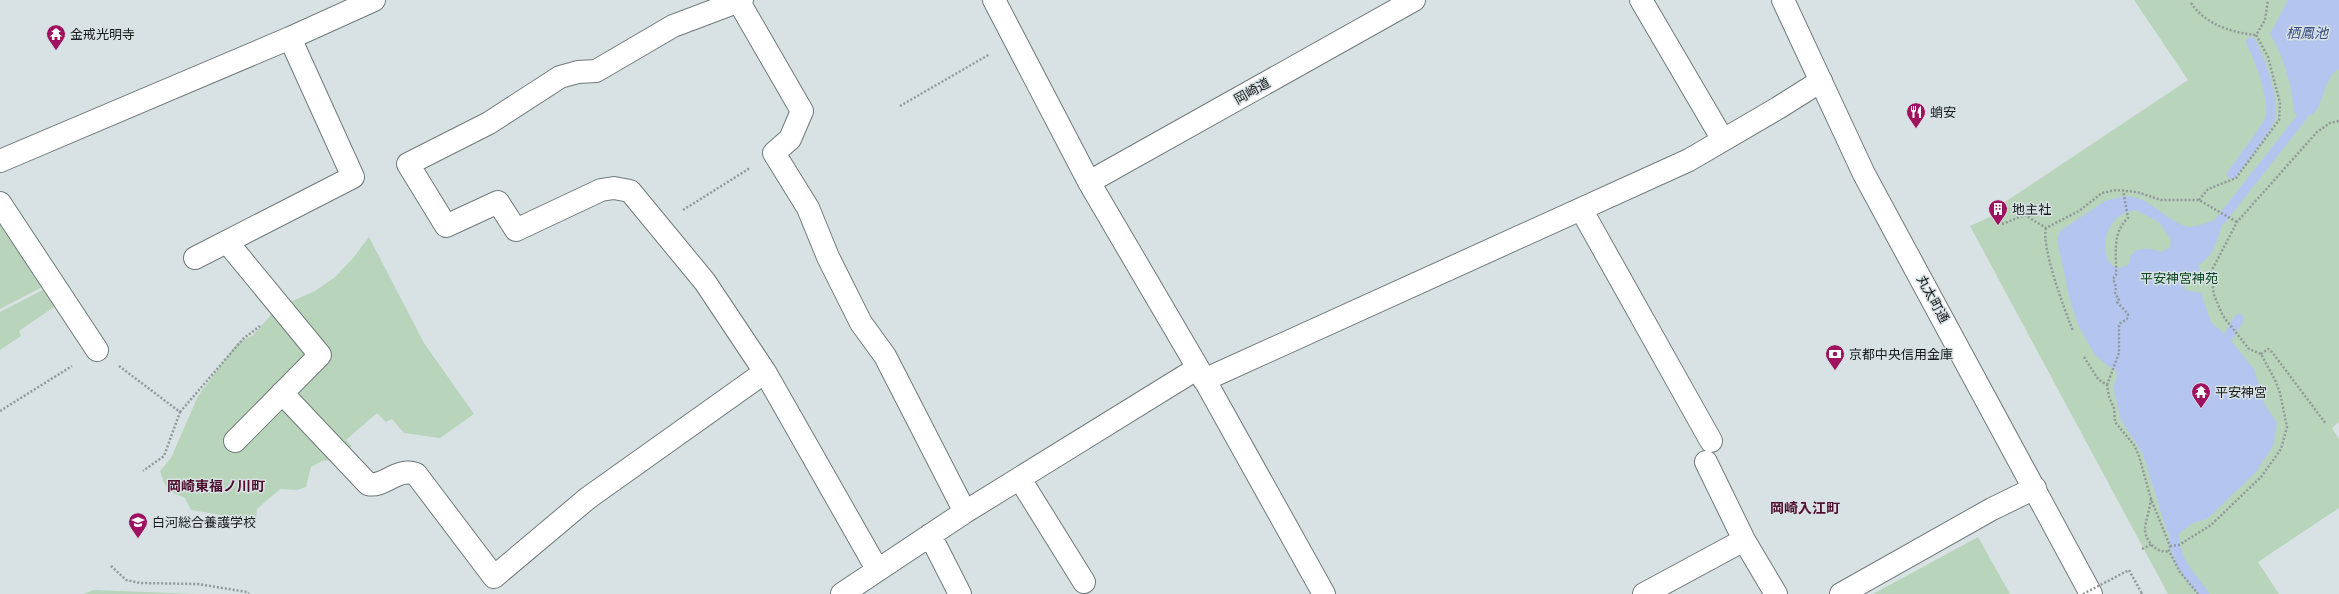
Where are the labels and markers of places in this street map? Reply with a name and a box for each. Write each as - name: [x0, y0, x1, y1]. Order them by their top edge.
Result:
- temple icon: 金戒光明寺: [45, 23, 67, 51]
- place label: 金戒光明寺: [70, 26, 135, 43]
- restaurant icon: 蛸安: [1905, 101, 1927, 129]
- place label: 蛸安: [1930, 104, 1956, 121]
- building icon: 地主社: [1987, 198, 2009, 226]
- place label: 地主社: [2012, 201, 2051, 218]
- bank icon: 京都中央信用金庫: [1824, 343, 1846, 371]
- place label: 京都中央信用金庫: [1849, 346, 1953, 363]
- temple icon: 平安神宮: [2190, 381, 2212, 409]
- place label: 平安神宮: [2215, 384, 2267, 401]
- school or university icon: 白河総合養護学校: [127, 511, 149, 539]
- place label: 白河総合養護学校: [152, 514, 256, 531]

